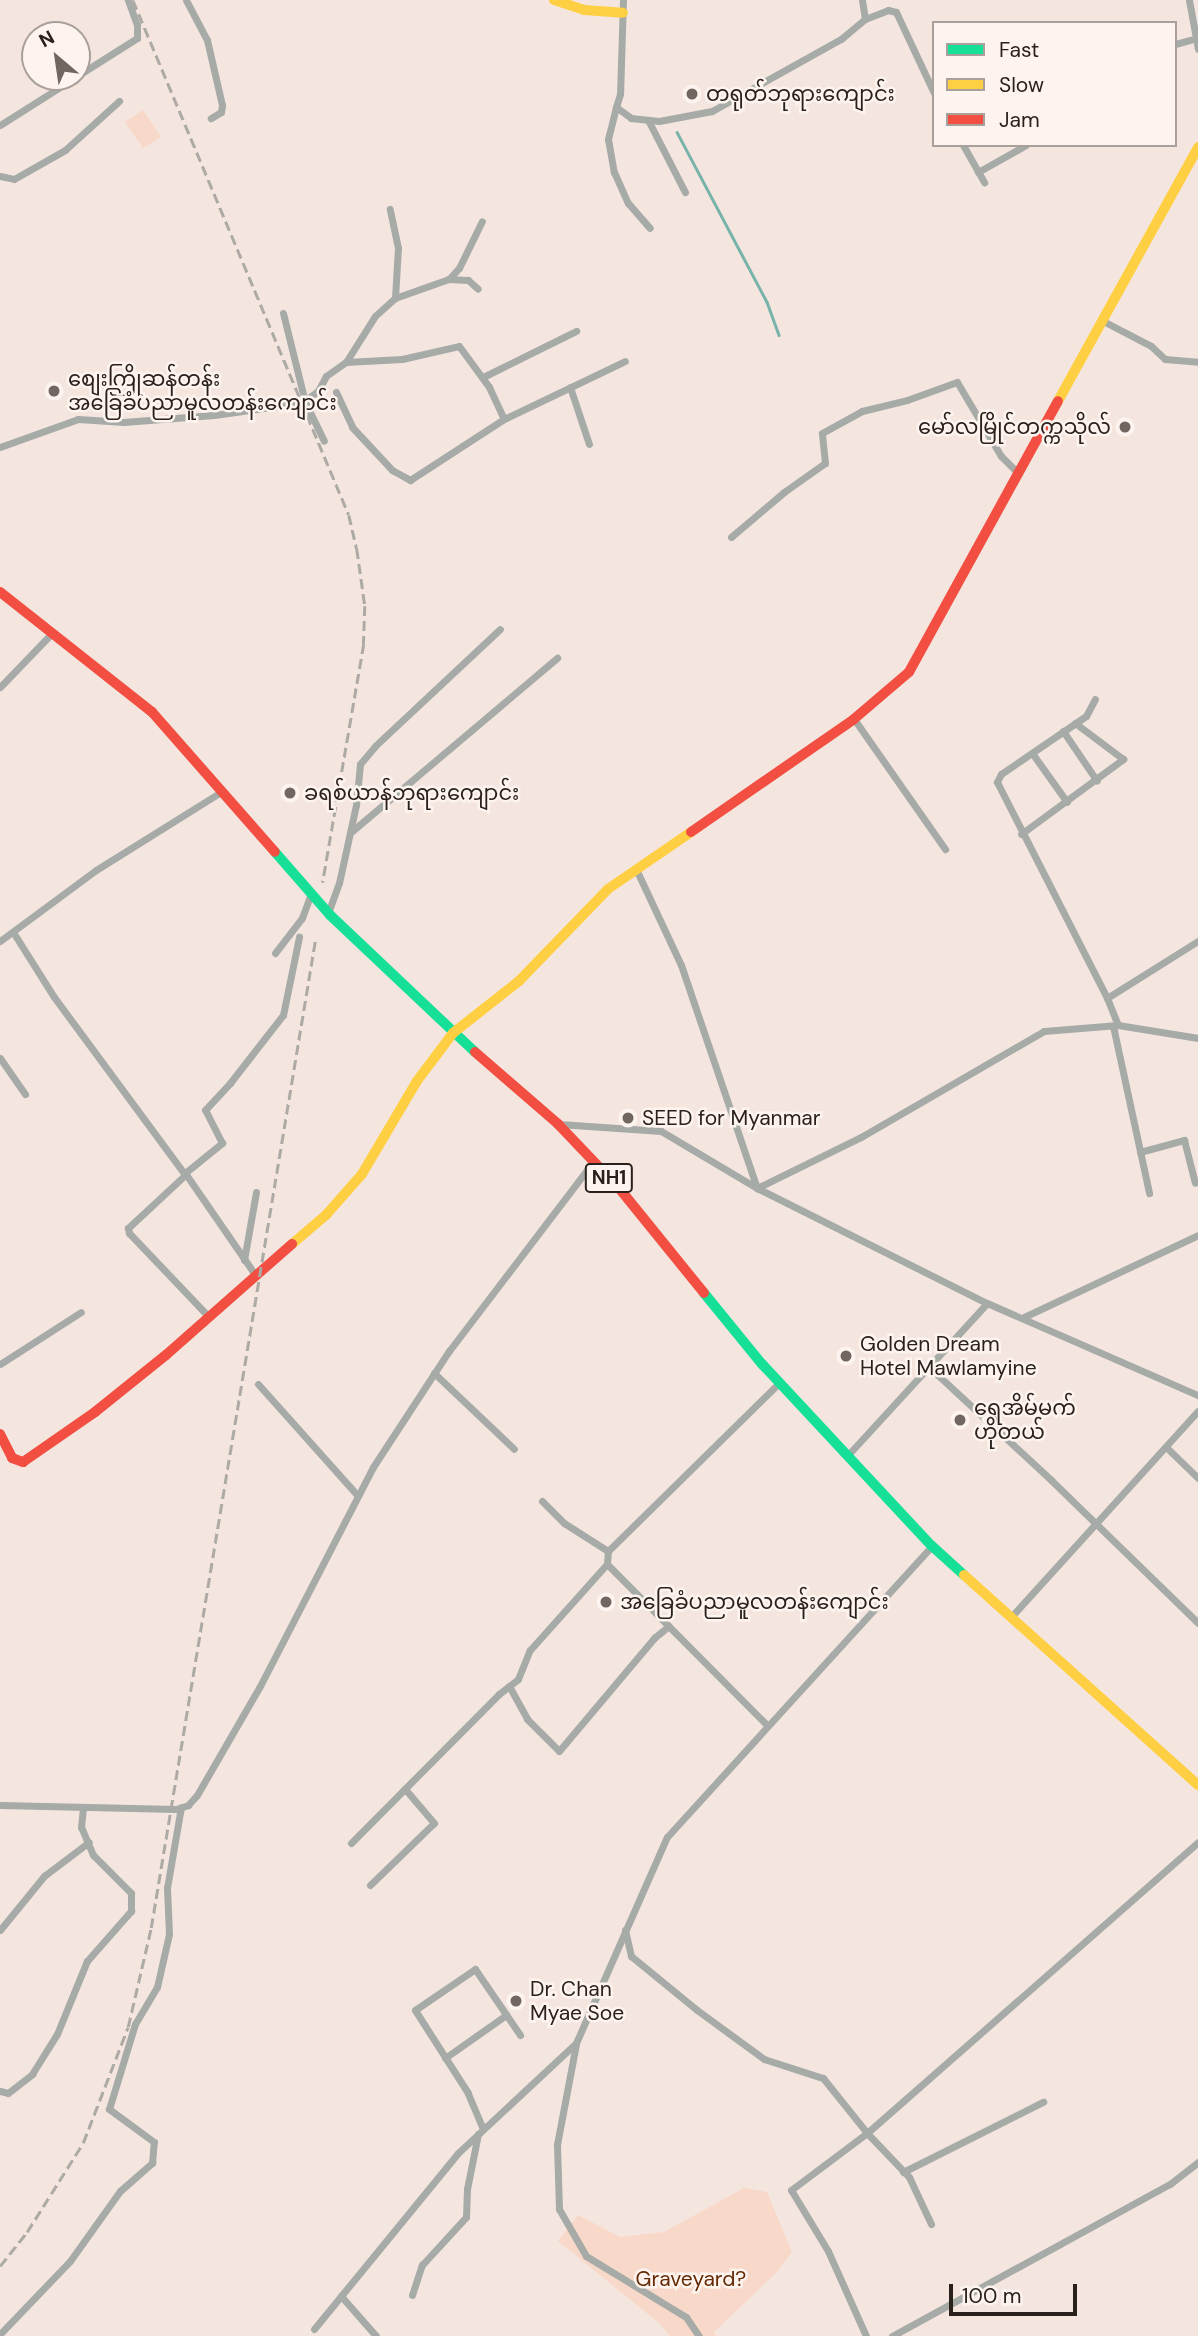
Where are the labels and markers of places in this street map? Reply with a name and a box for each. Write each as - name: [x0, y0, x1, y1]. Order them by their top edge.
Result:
- place label: တရုတ်ဘုရားကျောင်း: [706, 81, 895, 107]
- marker: တရုတ်ဘုရားကျောင်း: [684, 86, 700, 102]
- place label: စျေးကြိုဆန်တန်း အခြေခံပညာမူလတန်းကျောင်း: [68, 366, 337, 416]
- marker: စျေးကြိုဆန်တန်း အခြေခံပညာမူလတန်းကျောင်း: [46, 383, 62, 399]
- place label: မော်လမြိုင်တက္ကသိုလ်: [918, 414, 1111, 440]
- marker: မော်လမြိုင်တက္ကသိုလ်: [1117, 419, 1133, 435]
- place label: ခရစ်ယာန်ဘုရားကျောင်း: [304, 780, 519, 806]
- marker: ခရစ်ယာန်ဘုရားကျောင်း: [282, 785, 298, 801]
- place label: SEED for Myanmar: [642, 1105, 821, 1131]
- marker: SEED for Myanmar: [620, 1110, 636, 1126]
- place label: Golden Dream Hotel Mawlamyine: [860, 1331, 1037, 1381]
- marker: Golden Dream Hotel Mawlamyine: [838, 1348, 854, 1364]
- place label: ရွှေအိမ်မက် ဟိုတယ်: [974, 1395, 1076, 1445]
- marker: ရွှေအိမ်မက် ဟိုတယ်: [952, 1412, 968, 1428]
- place label: အခြေခံပညာမူလတန်းကျောင်း: [620, 1589, 889, 1615]
- marker: အခြေခံပညာမူလတန်းကျောင်း: [598, 1594, 614, 1610]
- place label: Dr. Chan Myae Soe: [530, 1976, 624, 2026]
- marker: Dr. Chan Myae Soe: [508, 1993, 524, 2009]

